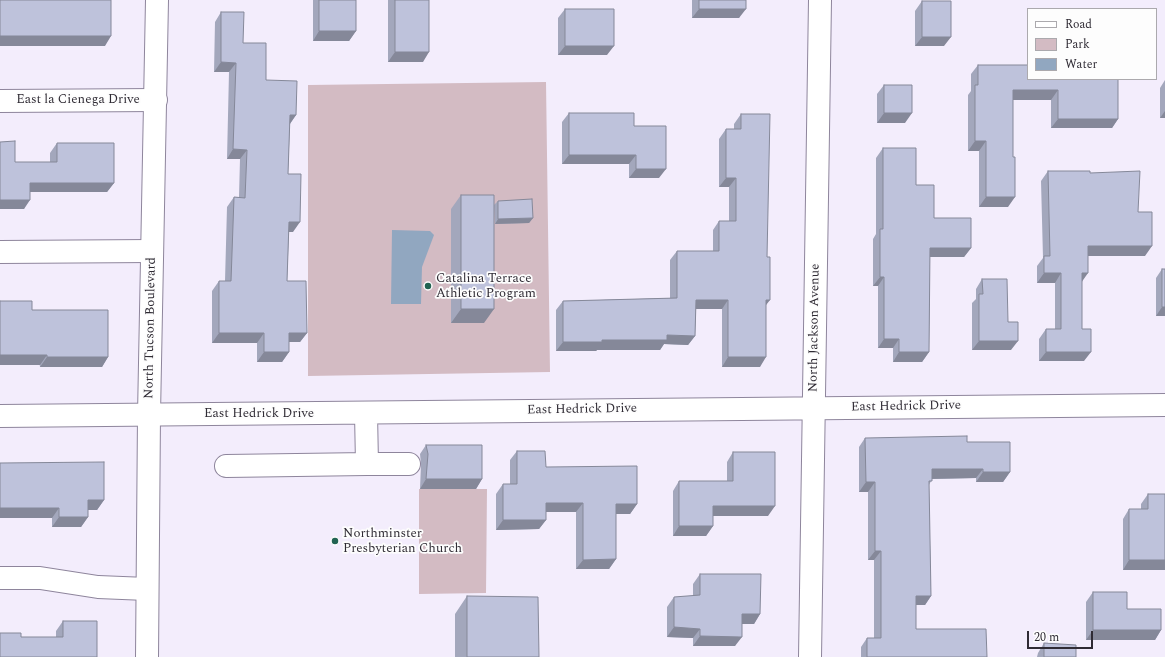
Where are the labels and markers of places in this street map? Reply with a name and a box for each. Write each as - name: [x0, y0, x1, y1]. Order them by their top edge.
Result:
- place label: Catalina Terrace Athletic Program: [436, 271, 536, 302]
- marker: Catalina Terrace Athletic Program: [423, 281, 433, 291]
- place label: Northminster Presbyterian Church: [343, 526, 462, 557]
- marker: Northminster Presbyterian Church: [330, 536, 340, 546]

